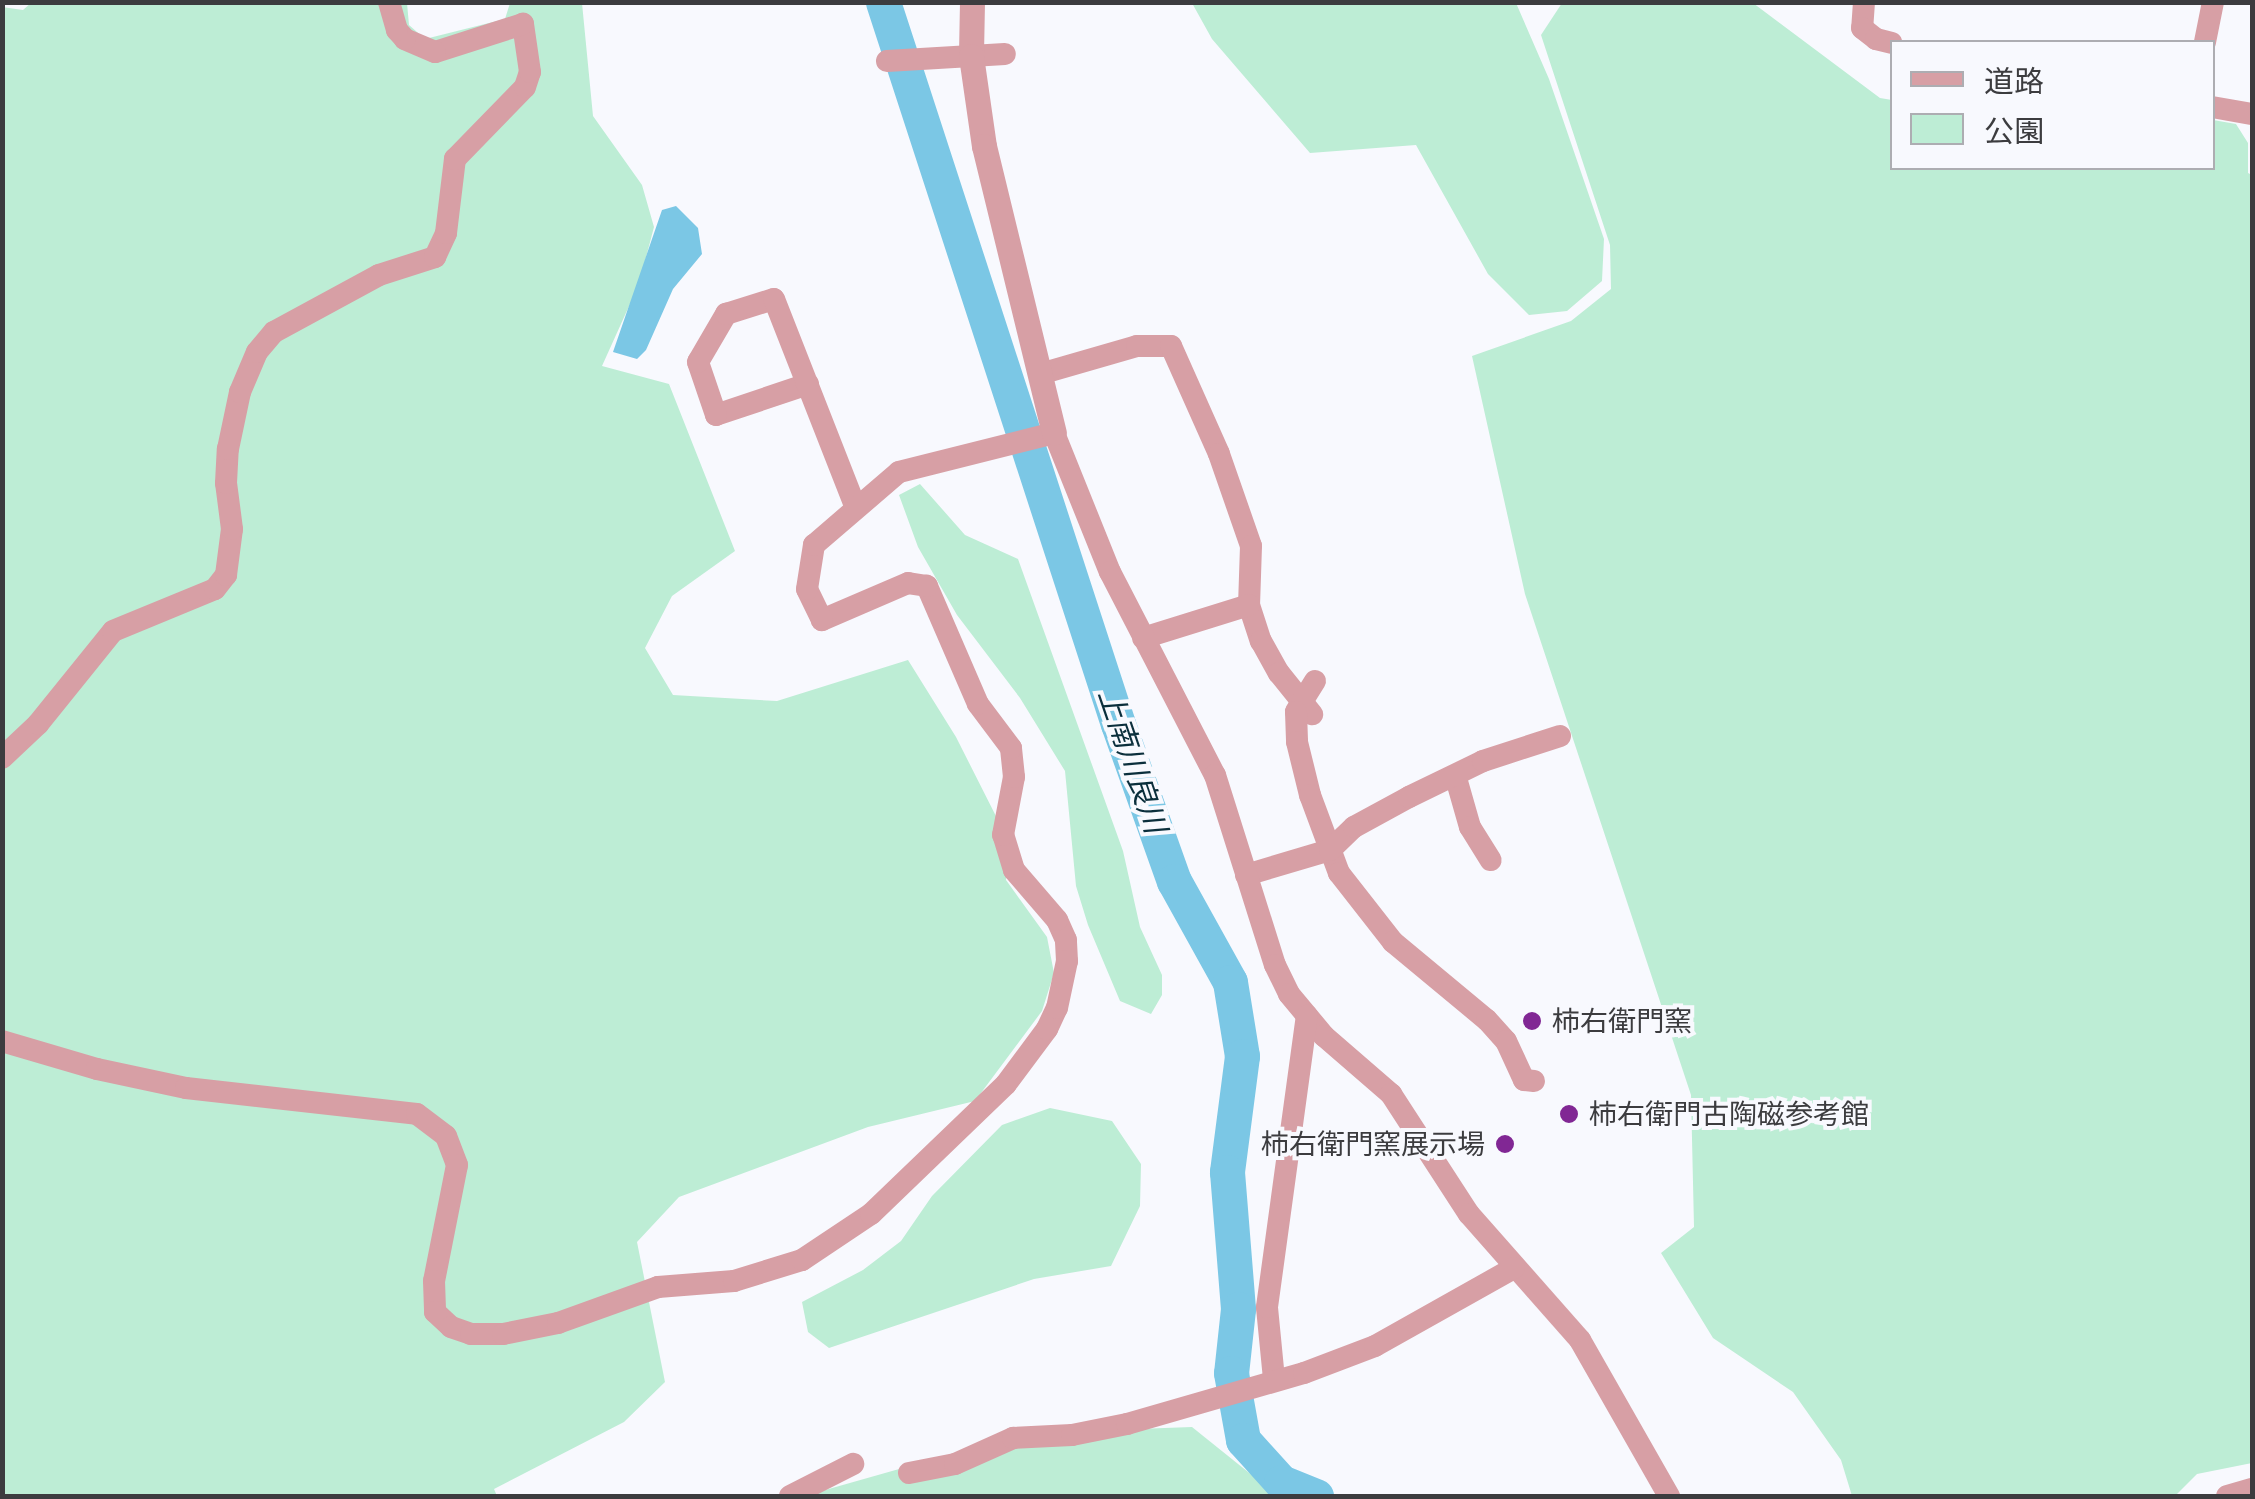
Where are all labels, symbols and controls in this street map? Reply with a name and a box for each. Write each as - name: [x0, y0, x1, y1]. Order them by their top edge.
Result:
- legend: [1890, 40, 2215, 170]
- text: 道路: [1984, 63, 2044, 100]
- text: 公園: [1984, 113, 2044, 150]
- water label: 上南川良川: [1091, 684, 1173, 838]
- place label: 柿右衛門窯: [1552, 1004, 1692, 1038]
- marker: 柿右衛門窯: [1521, 1010, 1543, 1032]
- place label: 柿右衛門古陶磁参考館: [1589, 1097, 1869, 1131]
- marker: 柿右衛門古陶磁参考館: [1558, 1103, 1580, 1125]
- place label: 柿右衛門窯展示場: [1261, 1127, 1485, 1161]
- marker: 柿右衛門窯展示場: [1494, 1133, 1516, 1155]

